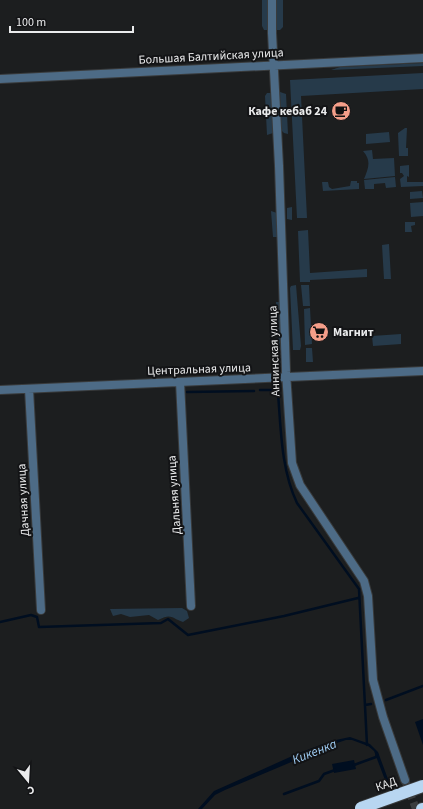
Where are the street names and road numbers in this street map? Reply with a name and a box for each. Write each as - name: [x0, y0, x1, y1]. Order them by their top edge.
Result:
- street label: Большая Балтийская улица: [138, 44, 284, 69]
- street label: Аннинская улица: [264, 305, 285, 397]
- street label: Центральная улица: [147, 359, 251, 380]
- street label: Дальняя улица: [163, 455, 186, 535]
- street label: Дачная улица: [13, 463, 34, 537]
- street label: КАД: [373, 773, 399, 796]

